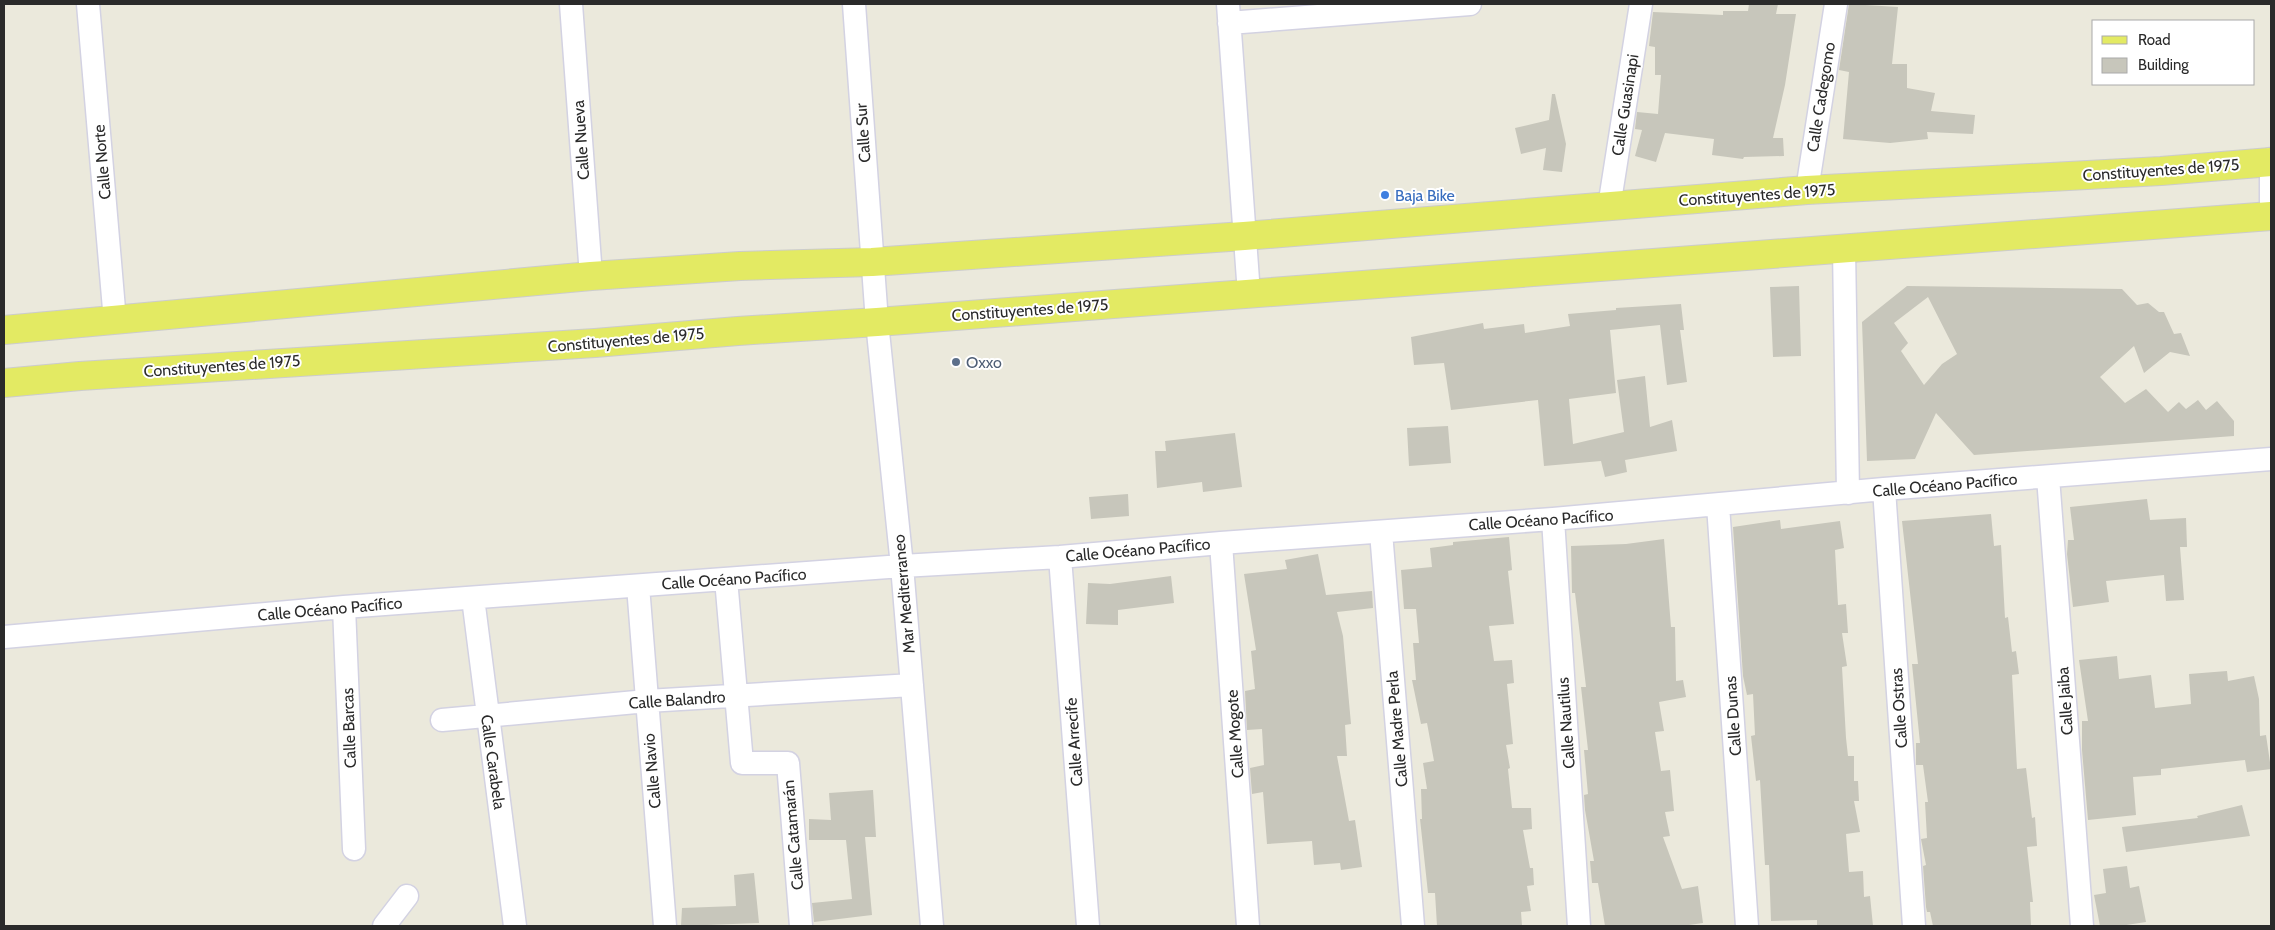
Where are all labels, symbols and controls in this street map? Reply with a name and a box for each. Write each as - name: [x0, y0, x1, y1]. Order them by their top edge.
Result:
- legend: [2092, 20, 2255, 85]
- text: Road: [2138, 31, 2171, 49]
- street label: Calle Cadegomo: [1803, 41, 1839, 153]
- street label: Calle Guasinapi: [1608, 53, 1642, 157]
- text: Building: [2138, 56, 2189, 74]
- street label: Calle Nueva: [569, 99, 593, 180]
- street label: Calle Sur: [851, 102, 875, 163]
- street label: Calle Norte: [89, 124, 115, 200]
- street label: Constituyentes de 1975: [2082, 155, 2240, 185]
- street label: Constituyentes de 1975: [1678, 180, 1836, 210]
- place label: Baja Bike: [1395, 186, 1455, 205]
- marker: Baja Bike: [1379, 189, 1391, 201]
- street label: Constituyentes de 1975: [951, 295, 1109, 325]
- street label: Constituyentes de 1975: [547, 324, 705, 356]
- street label: Constituyentes de 1975: [143, 351, 301, 381]
- place label: Oxxo: [966, 353, 1002, 372]
- marker: Oxxo: [950, 356, 962, 368]
- street label: Calle Océano Pacífico: [1872, 469, 2018, 501]
- street label: Calle Océano Pacífico: [1468, 505, 1614, 535]
- street label: Mar Mediterraneo: [889, 533, 919, 654]
- street label: Calle Océano Pacífico: [1065, 534, 1211, 566]
- street label: Calle Océano Pacífico: [661, 564, 807, 594]
- street label: Calle Océano Pacífico: [257, 593, 403, 625]
- street label: Calle Jaiba: [2053, 666, 2077, 736]
- street label: Calle Ostras: [1887, 667, 1911, 749]
- street label: Calle Madre Perla: [1382, 670, 1412, 788]
- street label: Calle Dunas: [1721, 675, 1745, 757]
- street label: Calle Nautilus: [1553, 676, 1579, 769]
- street label: Calle Barcas: [338, 687, 360, 769]
- street label: Calle Balandro: [628, 687, 726, 713]
- street label: Calle Mogote: [1222, 689, 1248, 779]
- street label: Calle Arrecife: [1061, 697, 1087, 787]
- street label: Calle Carabela: [477, 713, 509, 811]
- street label: Calle Navio: [639, 732, 665, 809]
- street label: Calle Catamarán: [779, 779, 807, 891]

